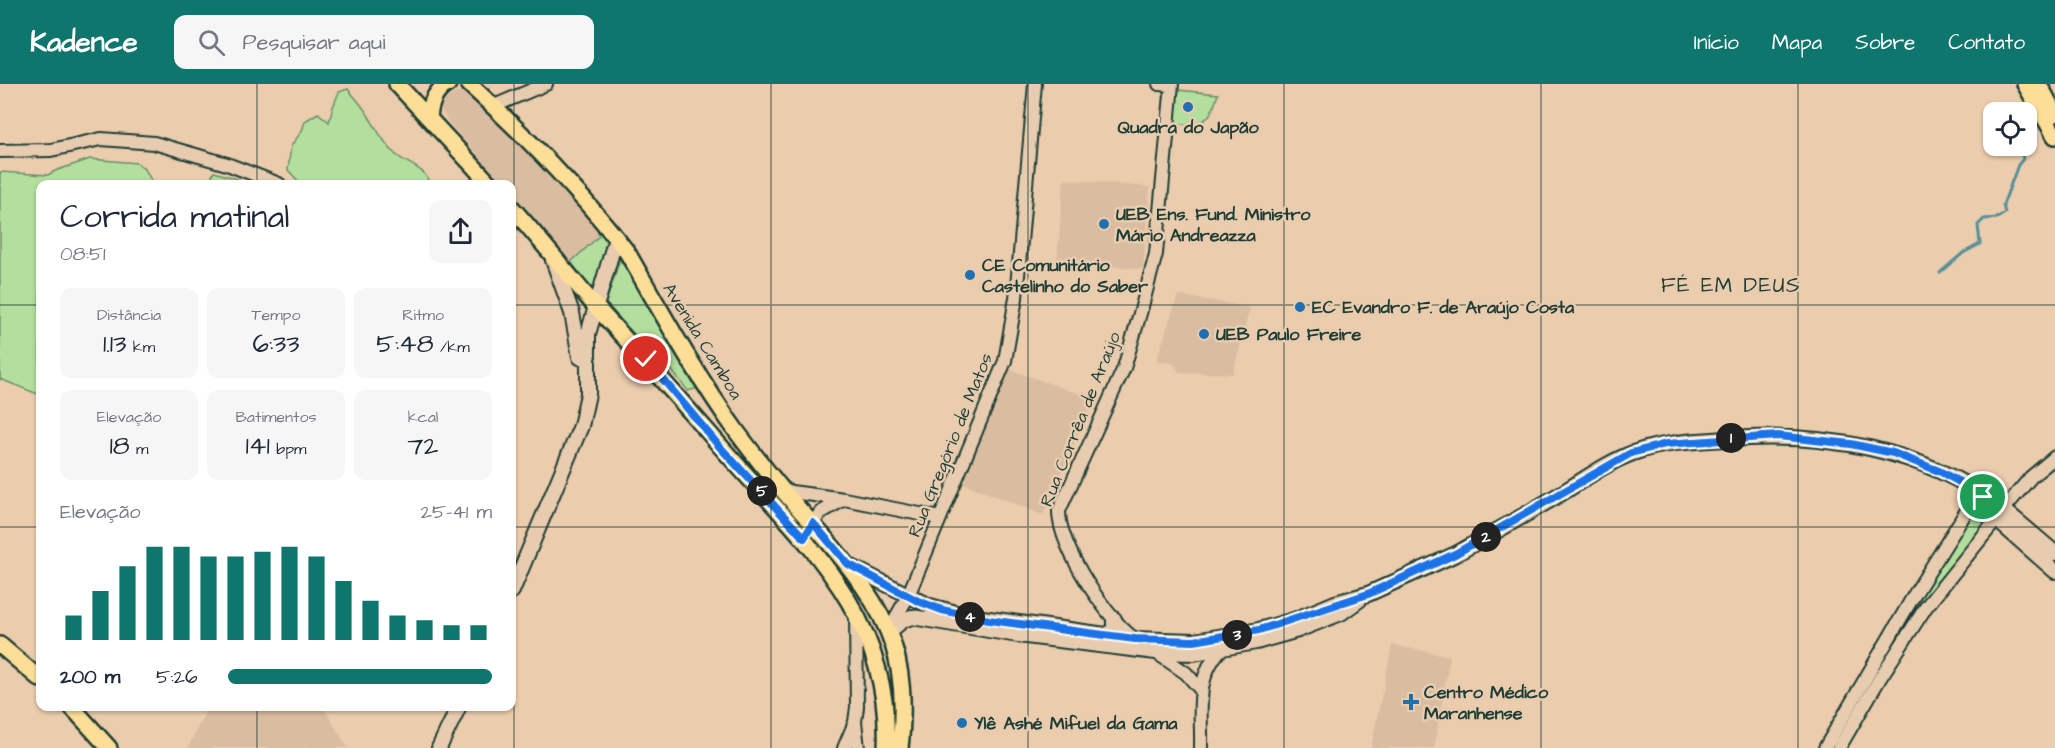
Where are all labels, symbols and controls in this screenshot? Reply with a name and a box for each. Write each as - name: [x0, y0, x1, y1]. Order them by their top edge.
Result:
- search box: [174, 15, 594, 69]
- text: Kadence: [30, 23, 138, 62]
- icon: search: [195, 26, 228, 59]
- text: Pesquisar aqui: [243, 27, 386, 58]
- text: Início: [1694, 28, 1739, 57]
- text: Mapa: [1772, 28, 1822, 57]
- text: Sobre: [1855, 28, 1915, 57]
- text: Contato: [1948, 28, 2025, 57]
- marker: Quadra do Japão: [1181, 100, 1195, 114]
- map controls: [1983, 102, 2037, 156]
- button: locate: [1983, 102, 2037, 156]
- place label: Quadra do Japão: [1117, 115, 1259, 140]
- text: Corrida matinal: [60, 194, 290, 240]
- button: share: [429, 200, 492, 263]
- place label: UEB Ens. Fund. Ministro Mário Andreazza: [1116, 202, 1311, 248]
- marker: UEB Ens. Fund. Ministro Mário Andreazza: [1097, 217, 1111, 231]
- text: 08:51: [60, 240, 106, 268]
- place label: CE Comunitário Castelinho do Saber: [982, 253, 1148, 299]
- marker: CE Comunitário Castelinho do Saber: [963, 268, 977, 282]
- district label: FÉ EM DEUS: [1661, 271, 1801, 300]
- street label: Avenida Camboa: [657, 278, 748, 404]
- place label: EC Evandro F. de Araújo Costa: [1312, 295, 1575, 320]
- marker: EC Evandro F. de Araújo Costa: [1293, 300, 1307, 314]
- text: Distância: [97, 304, 161, 326]
- text: Tempo: [252, 304, 300, 326]
- text: Ritmo: [402, 304, 444, 326]
- place label: UEB Paulo Freire: [1216, 322, 1361, 347]
- text: 1.13: [103, 326, 126, 362]
- text: 6:33: [252, 326, 300, 362]
- text: 5:48: [376, 326, 434, 362]
- marker: UEB Paulo Freire: [1197, 327, 1211, 341]
- street label: Rua Corrêa de Araújo: [1034, 328, 1127, 510]
- pin: [620, 333, 671, 384]
- text: km: [126, 336, 155, 358]
- text: /km: [434, 336, 470, 358]
- icon: check: [629, 342, 662, 375]
- street label: Rua Gregório de Matos: [902, 349, 1000, 541]
- text: Elevação: [97, 406, 161, 428]
- text: Batimentos: [235, 406, 317, 428]
- text: kcal: [408, 406, 438, 428]
- pin: 1: [1716, 423, 1746, 453]
- text: 1: [1730, 427, 1732, 449]
- text: 18: [109, 428, 130, 464]
- text: 141: [245, 428, 270, 464]
- text: 72: [408, 428, 438, 464]
- text: m: [130, 438, 149, 460]
- text: bpm: [270, 438, 307, 460]
- pin: [1957, 471, 2008, 522]
- pin: 5: [747, 476, 777, 506]
- text: 5: [756, 480, 768, 502]
- icon: arrive: [1966, 480, 1999, 513]
- text: Elevação: [60, 498, 140, 526]
- text: 25–41 m: [420, 498, 492, 526]
- pin: 2: [1471, 522, 1501, 552]
- text: 2: [1481, 526, 1491, 548]
- pin: 4: [955, 602, 985, 632]
- text: 4: [965, 606, 975, 628]
- pin: 3: [1222, 620, 1252, 650]
- text: 3: [1233, 624, 1241, 646]
- text: 200 m: [60, 663, 120, 691]
- text: 5:26: [156, 663, 197, 691]
- place label: Centro Médico Maranhense: [1424, 680, 1549, 726]
- marker: Centro Médico Maranhense: [1402, 693, 1420, 711]
- place label: Ylê Ashé Mifuel da Gama: [974, 711, 1178, 736]
- marker: Ylê Ashé Mifuel da Gama: [955, 716, 969, 730]

